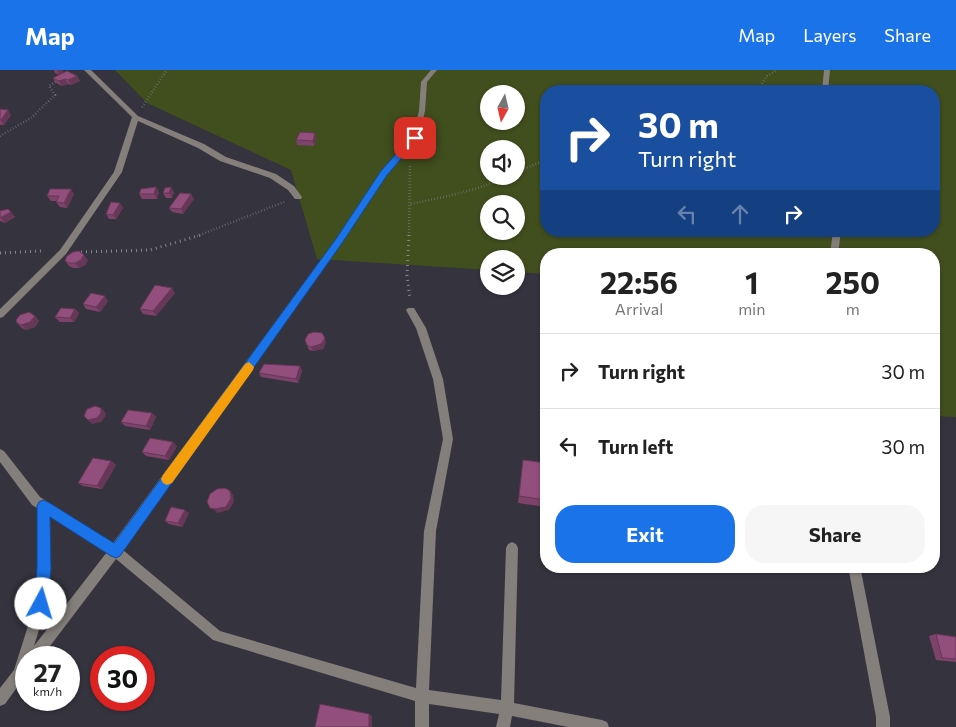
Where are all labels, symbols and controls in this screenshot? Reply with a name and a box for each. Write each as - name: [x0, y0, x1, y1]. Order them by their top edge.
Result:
- text: Map: [25, 21, 75, 50]
- text: Map: [738, 24, 775, 46]
- text: Layers: [803, 24, 856, 46]
- text: Share: [884, 24, 931, 46]
- north arrow: [480, 85, 525, 130]
- map controls: [480, 85, 525, 295]
- text: 30 m: [638, 102, 719, 145]
- icon: right: [555, 105, 620, 170]
- pin: [394, 117, 436, 159]
- icon: arrive: [401, 124, 429, 152]
- button: sound: [480, 140, 525, 185]
- text: Turn right: [638, 145, 736, 172]
- button: search: [480, 195, 525, 240]
- icon: left: [673, 200, 701, 228]
- icon: ahead: [726, 200, 754, 228]
- icon: right: [779, 200, 807, 228]
- button: layers: [480, 250, 525, 295]
- text: 22:56: [600, 263, 678, 300]
- text: 1: [745, 263, 759, 300]
- text: 250: [825, 263, 880, 300]
- text: Arrival: [615, 299, 663, 318]
- text: min: [738, 299, 765, 318]
- text: m: [846, 299, 860, 318]
- icon: right: [555, 357, 583, 385]
- text: Turn right: [598, 360, 685, 383]
- text: 30 m: [882, 360, 925, 383]
- icon: left: [555, 432, 583, 460]
- text: Turn left: [598, 435, 673, 458]
- text: 30 m: [882, 435, 925, 458]
- button: Exit: [555, 505, 735, 563]
- button: Share: [745, 505, 925, 563]
- position arrow: [14, 577, 66, 629]
- speed limit sign: 30: [90, 646, 155, 711]
- text: 27: [34, 657, 61, 687]
- text: km/h: [33, 684, 62, 698]

